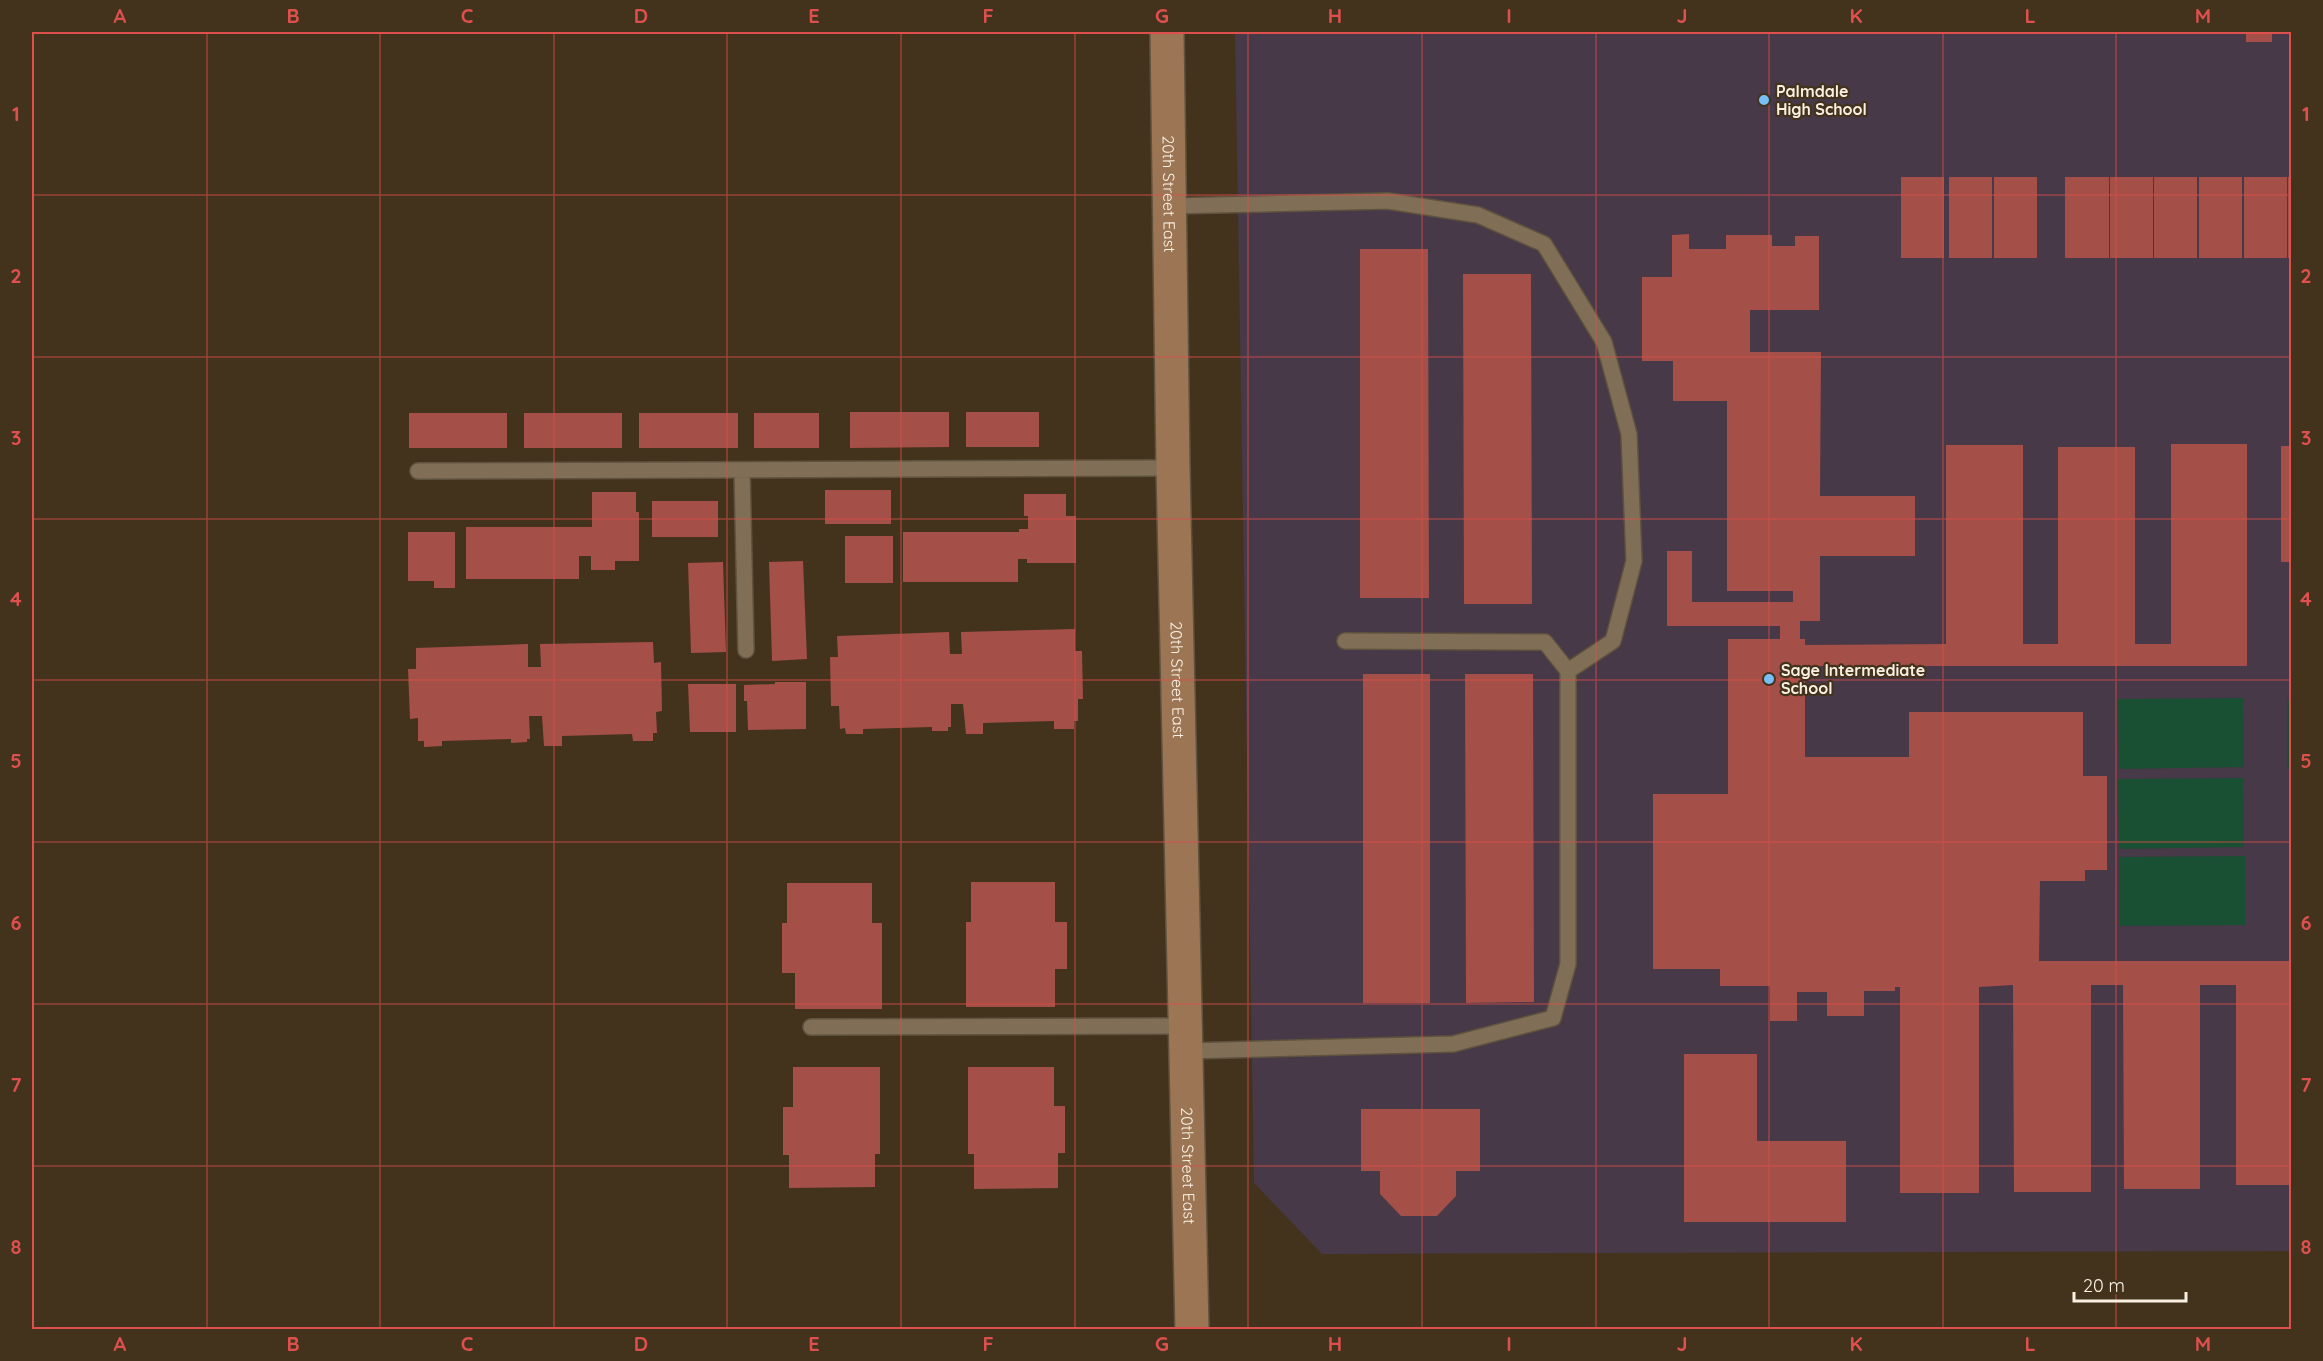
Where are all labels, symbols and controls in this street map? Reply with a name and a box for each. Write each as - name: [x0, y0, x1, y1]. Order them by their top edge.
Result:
- text: A: [114, 3, 127, 28]
- text: B: [286, 3, 300, 28]
- text: C: [461, 3, 474, 28]
- text: D: [634, 3, 648, 28]
- text: E: [808, 3, 820, 28]
- text: F: [982, 3, 994, 28]
- text: G: [1155, 3, 1169, 28]
- text: H: [1328, 3, 1342, 28]
- text: I: [1506, 3, 1512, 28]
- text: J: [1676, 3, 1688, 28]
- text: K: [1849, 3, 1863, 28]
- text: L: [2024, 3, 2036, 28]
- text: M: [2195, 3, 2211, 28]
- place label: Palmdale High School: [1776, 81, 1867, 119]
- marker: Palmdale High School: [1757, 93, 1771, 107]
- text: 1: [12, 101, 20, 126]
- text: 1: [2302, 101, 2310, 126]
- street label: 20th Street East: [1158, 135, 1180, 253]
- text: 2: [10, 263, 22, 288]
- text: 2: [2300, 263, 2312, 288]
- text: 3: [11, 425, 21, 450]
- text: 3: [2301, 425, 2311, 450]
- text: 4: [10, 586, 22, 611]
- text: 4: [2300, 586, 2312, 611]
- street label: 20th Street East: [1166, 621, 1189, 739]
- place label: Sage Intermediate School: [1781, 660, 1925, 698]
- marker: Sage Intermediate School: [1762, 672, 1776, 686]
- text: 5: [10, 748, 22, 773]
- text: 5: [2300, 748, 2312, 773]
- text: 6: [10, 910, 22, 935]
- text: 6: [2300, 910, 2312, 935]
- text: 7: [11, 1072, 22, 1097]
- text: 7: [2301, 1072, 2312, 1097]
- street label: 20th Street East: [1177, 1107, 1200, 1225]
- text: 8: [11, 1234, 22, 1259]
- text: 8: [2301, 1234, 2312, 1259]
- scale bar: [2074, 1265, 2186, 1303]
- text: 20 m: [2083, 1274, 2125, 1297]
- text: A: [114, 1331, 127, 1356]
- text: B: [286, 1331, 300, 1356]
- text: C: [461, 1331, 474, 1356]
- text: D: [634, 1331, 648, 1356]
- text: E: [808, 1331, 820, 1356]
- text: F: [982, 1331, 994, 1356]
- text: G: [1155, 1331, 1169, 1356]
- text: H: [1328, 1331, 1342, 1356]
- text: I: [1506, 1331, 1512, 1356]
- text: J: [1676, 1331, 1688, 1356]
- text: K: [1849, 1331, 1863, 1356]
- text: L: [2024, 1331, 2036, 1356]
- text: M: [2195, 1331, 2211, 1356]

